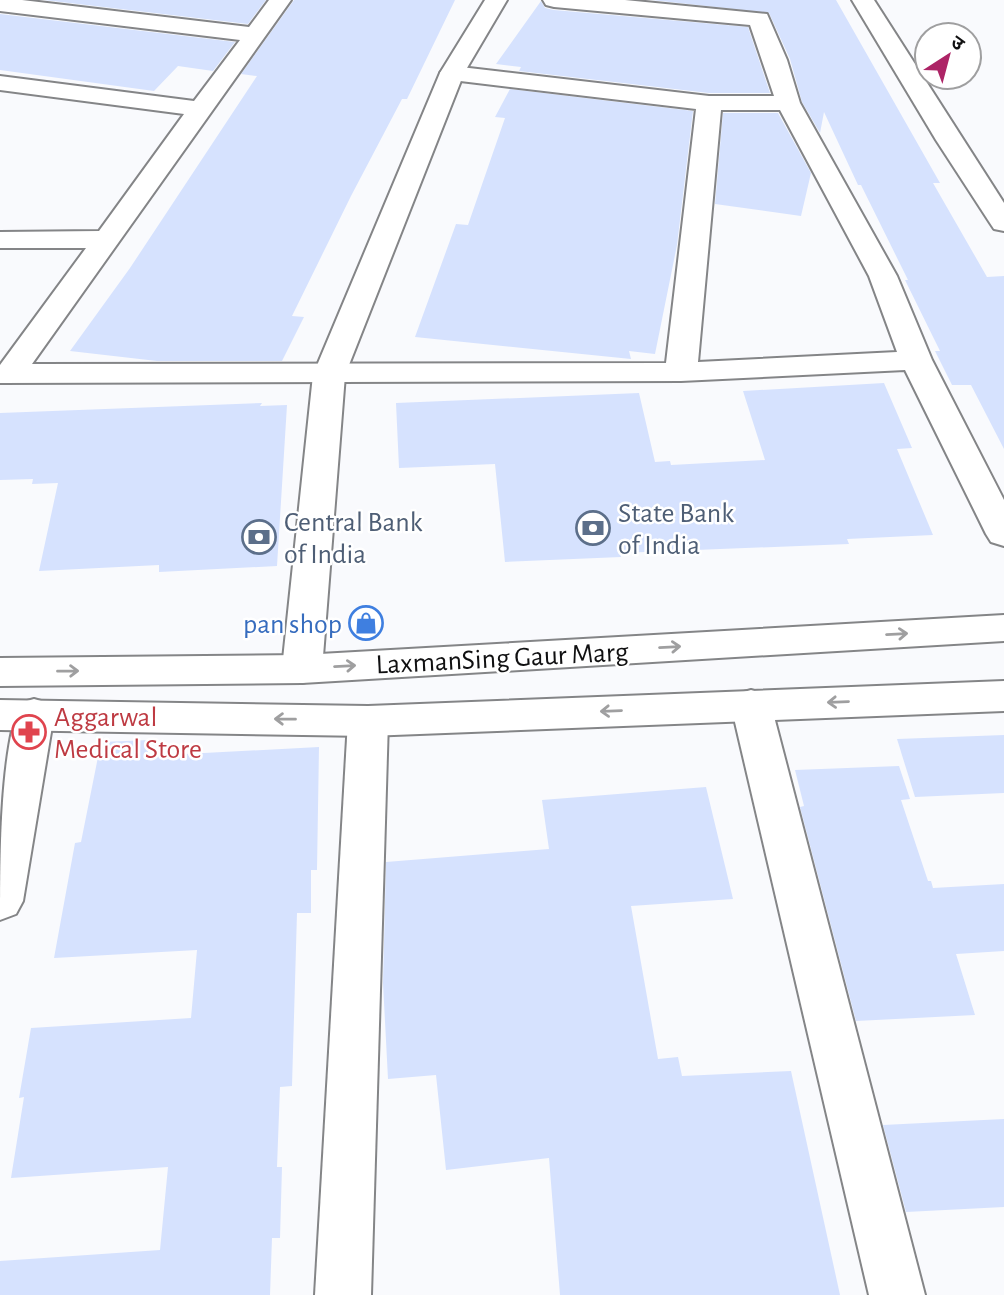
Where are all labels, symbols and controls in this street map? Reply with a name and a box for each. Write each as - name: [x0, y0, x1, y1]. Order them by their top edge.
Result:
- north arrow: [913, 21, 983, 91]
- text: उ: [947, 33, 968, 55]
- place label: State Bank of India: [618, 500, 734, 560]
- place label: Central Bank of India: [284, 509, 423, 569]
- bank icon: State Bank of India: [574, 509, 612, 547]
- bank icon: Central Bank of India: [240, 518, 278, 556]
- shop icon: pan shop: [347, 604, 385, 642]
- place label: pan shop: [243, 611, 342, 639]
- one-way arrow: [885, 627, 907, 640]
- street label: LaxmanSing Gaur Marg: [375, 638, 630, 680]
- one-way arrow: [658, 641, 681, 654]
- one-way arrow: [333, 660, 356, 673]
- one-way arrow: [56, 664, 79, 678]
- one-way arrow: [827, 696, 850, 709]
- place label: Aggarwal Medical Store: [54, 704, 202, 764]
- one-way arrow: [599, 705, 622, 718]
- pharmacy icon: Aggarwal Medical Store: [10, 713, 48, 751]
- one-way arrow: [274, 713, 297, 726]

